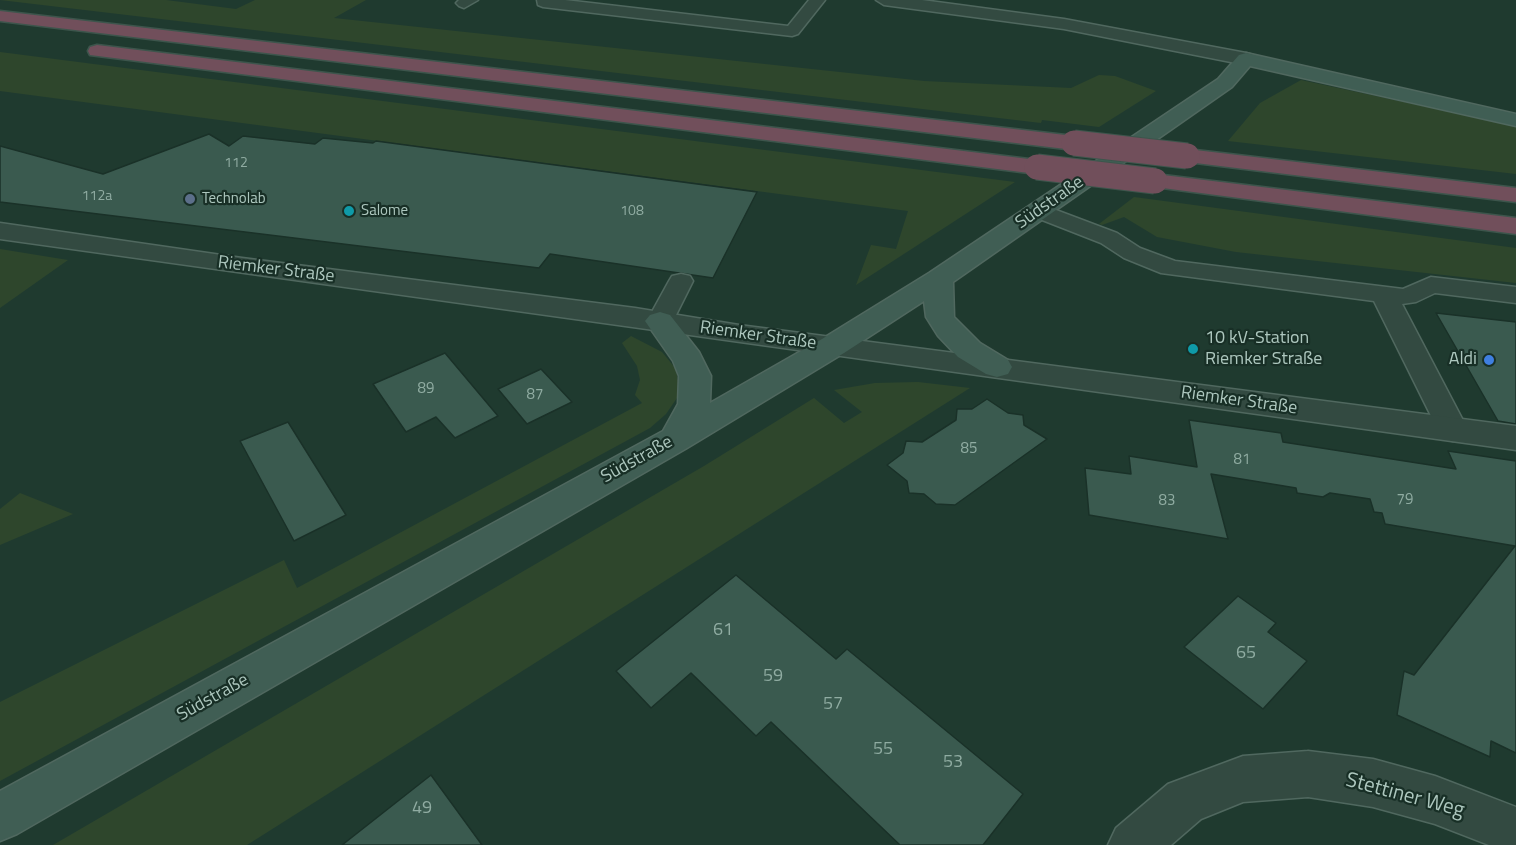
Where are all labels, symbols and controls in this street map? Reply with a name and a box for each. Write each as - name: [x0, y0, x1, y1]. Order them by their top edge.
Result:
- house number: 112: [224, 156, 248, 172]
- street label: Südstraße: [1012, 172, 1088, 234]
- house number: 112a: [82, 189, 112, 205]
- place label: Technolab: [202, 190, 266, 208]
- marker: Technolab: [183, 192, 197, 206]
- place label: Salome: [361, 202, 408, 220]
- marker: Salome: [342, 204, 356, 218]
- house number: 108: [620, 204, 644, 220]
- street label: Riemker Straße: [216, 252, 336, 288]
- street label: Riemker Straße: [698, 317, 818, 355]
- place label: 10 kV-Station Riemker Straße: [1205, 328, 1322, 370]
- marker: 10 kV-Station Riemker Straße: [1186, 342, 1200, 356]
- place label: Aldi: [1449, 349, 1477, 371]
- marker: Aldi: [1482, 353, 1496, 367]
- house number: 89: [418, 380, 434, 398]
- street label: Riemker Straße: [1179, 382, 1299, 420]
- house number: 87: [527, 386, 543, 404]
- street label: Südstraße: [598, 432, 676, 488]
- house number: 85: [961, 440, 977, 458]
- house number: 81: [1234, 451, 1250, 469]
- house number: 79: [1397, 491, 1413, 509]
- house number: 83: [1159, 492, 1175, 510]
- house number: 61: [713, 620, 733, 642]
- house number: 65: [1236, 643, 1256, 665]
- house number: 59: [763, 666, 783, 688]
- street label: Südstraße: [174, 670, 252, 726]
- house number: 57: [823, 694, 843, 716]
- house number: 55: [873, 739, 893, 761]
- house number: 53: [943, 752, 963, 774]
- street label: Stettiner Weg: [1343, 768, 1467, 824]
- house number: 49: [412, 798, 432, 820]

